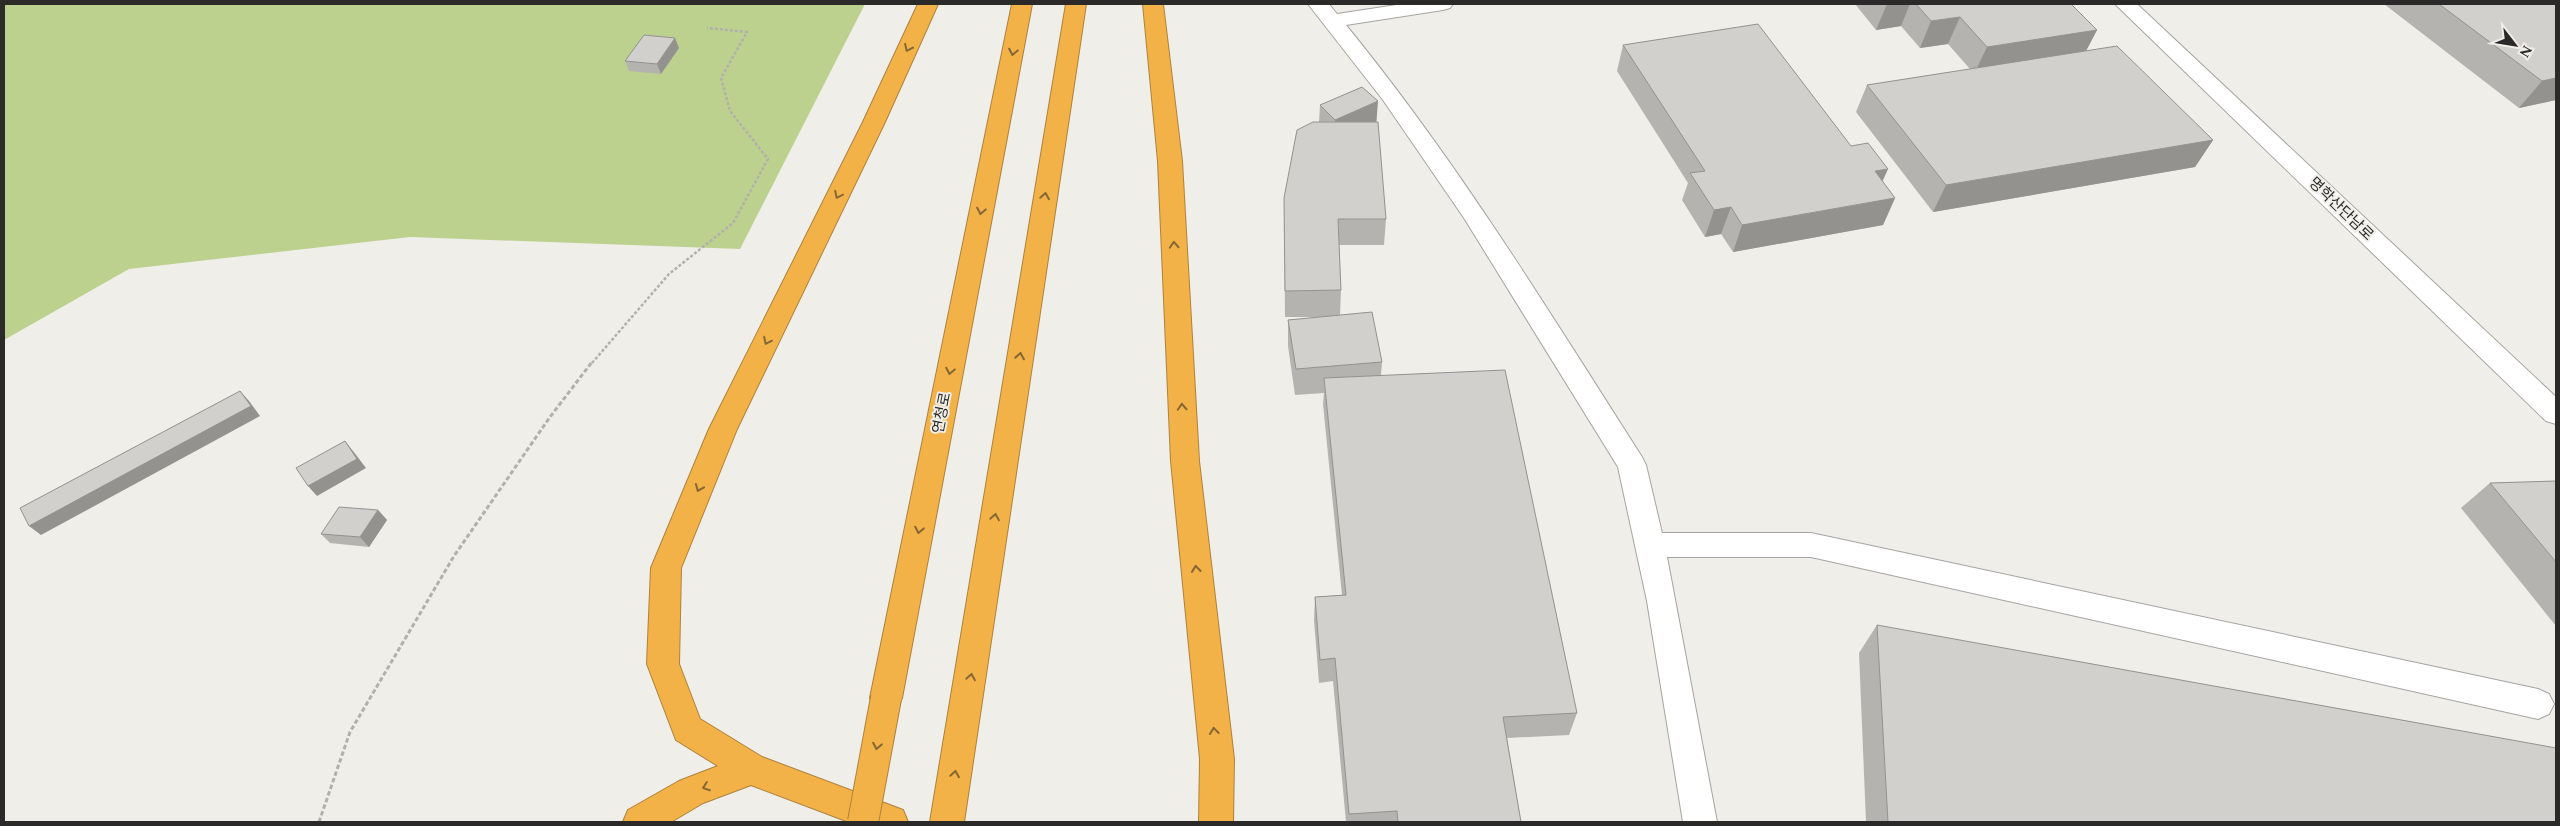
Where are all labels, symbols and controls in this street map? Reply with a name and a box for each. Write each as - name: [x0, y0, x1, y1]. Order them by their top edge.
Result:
- north arrow: [2490, 20, 2540, 70]
- text: N: [2514, 41, 2538, 62]
- one-way arrow: [903, 43, 914, 52]
- one-way arrow: [1008, 47, 1018, 56]
- street label: 명학산단남로: [2303, 172, 2379, 246]
- one-way arrow: [834, 190, 844, 199]
- one-way arrow: [1039, 191, 1050, 199]
- one-way arrow: [977, 207, 987, 215]
- one-way arrow: [1168, 241, 1179, 249]
- one-way arrow: [763, 336, 773, 345]
- one-way arrow: [1015, 352, 1025, 361]
- one-way arrow: [946, 366, 956, 375]
- street label: 연청로: [927, 390, 957, 436]
- one-way arrow: [1177, 403, 1187, 411]
- one-way arrow: [695, 484, 705, 492]
- one-way arrow: [990, 512, 1000, 521]
- one-way arrow: [914, 526, 925, 534]
- one-way arrow: [1191, 565, 1202, 573]
- one-way arrow: [965, 673, 975, 682]
- one-way arrow: [1209, 726, 1220, 734]
- one-way arrow: [872, 742, 883, 751]
- one-way arrow: [950, 770, 960, 778]
- one-way arrow: [702, 780, 711, 791]

